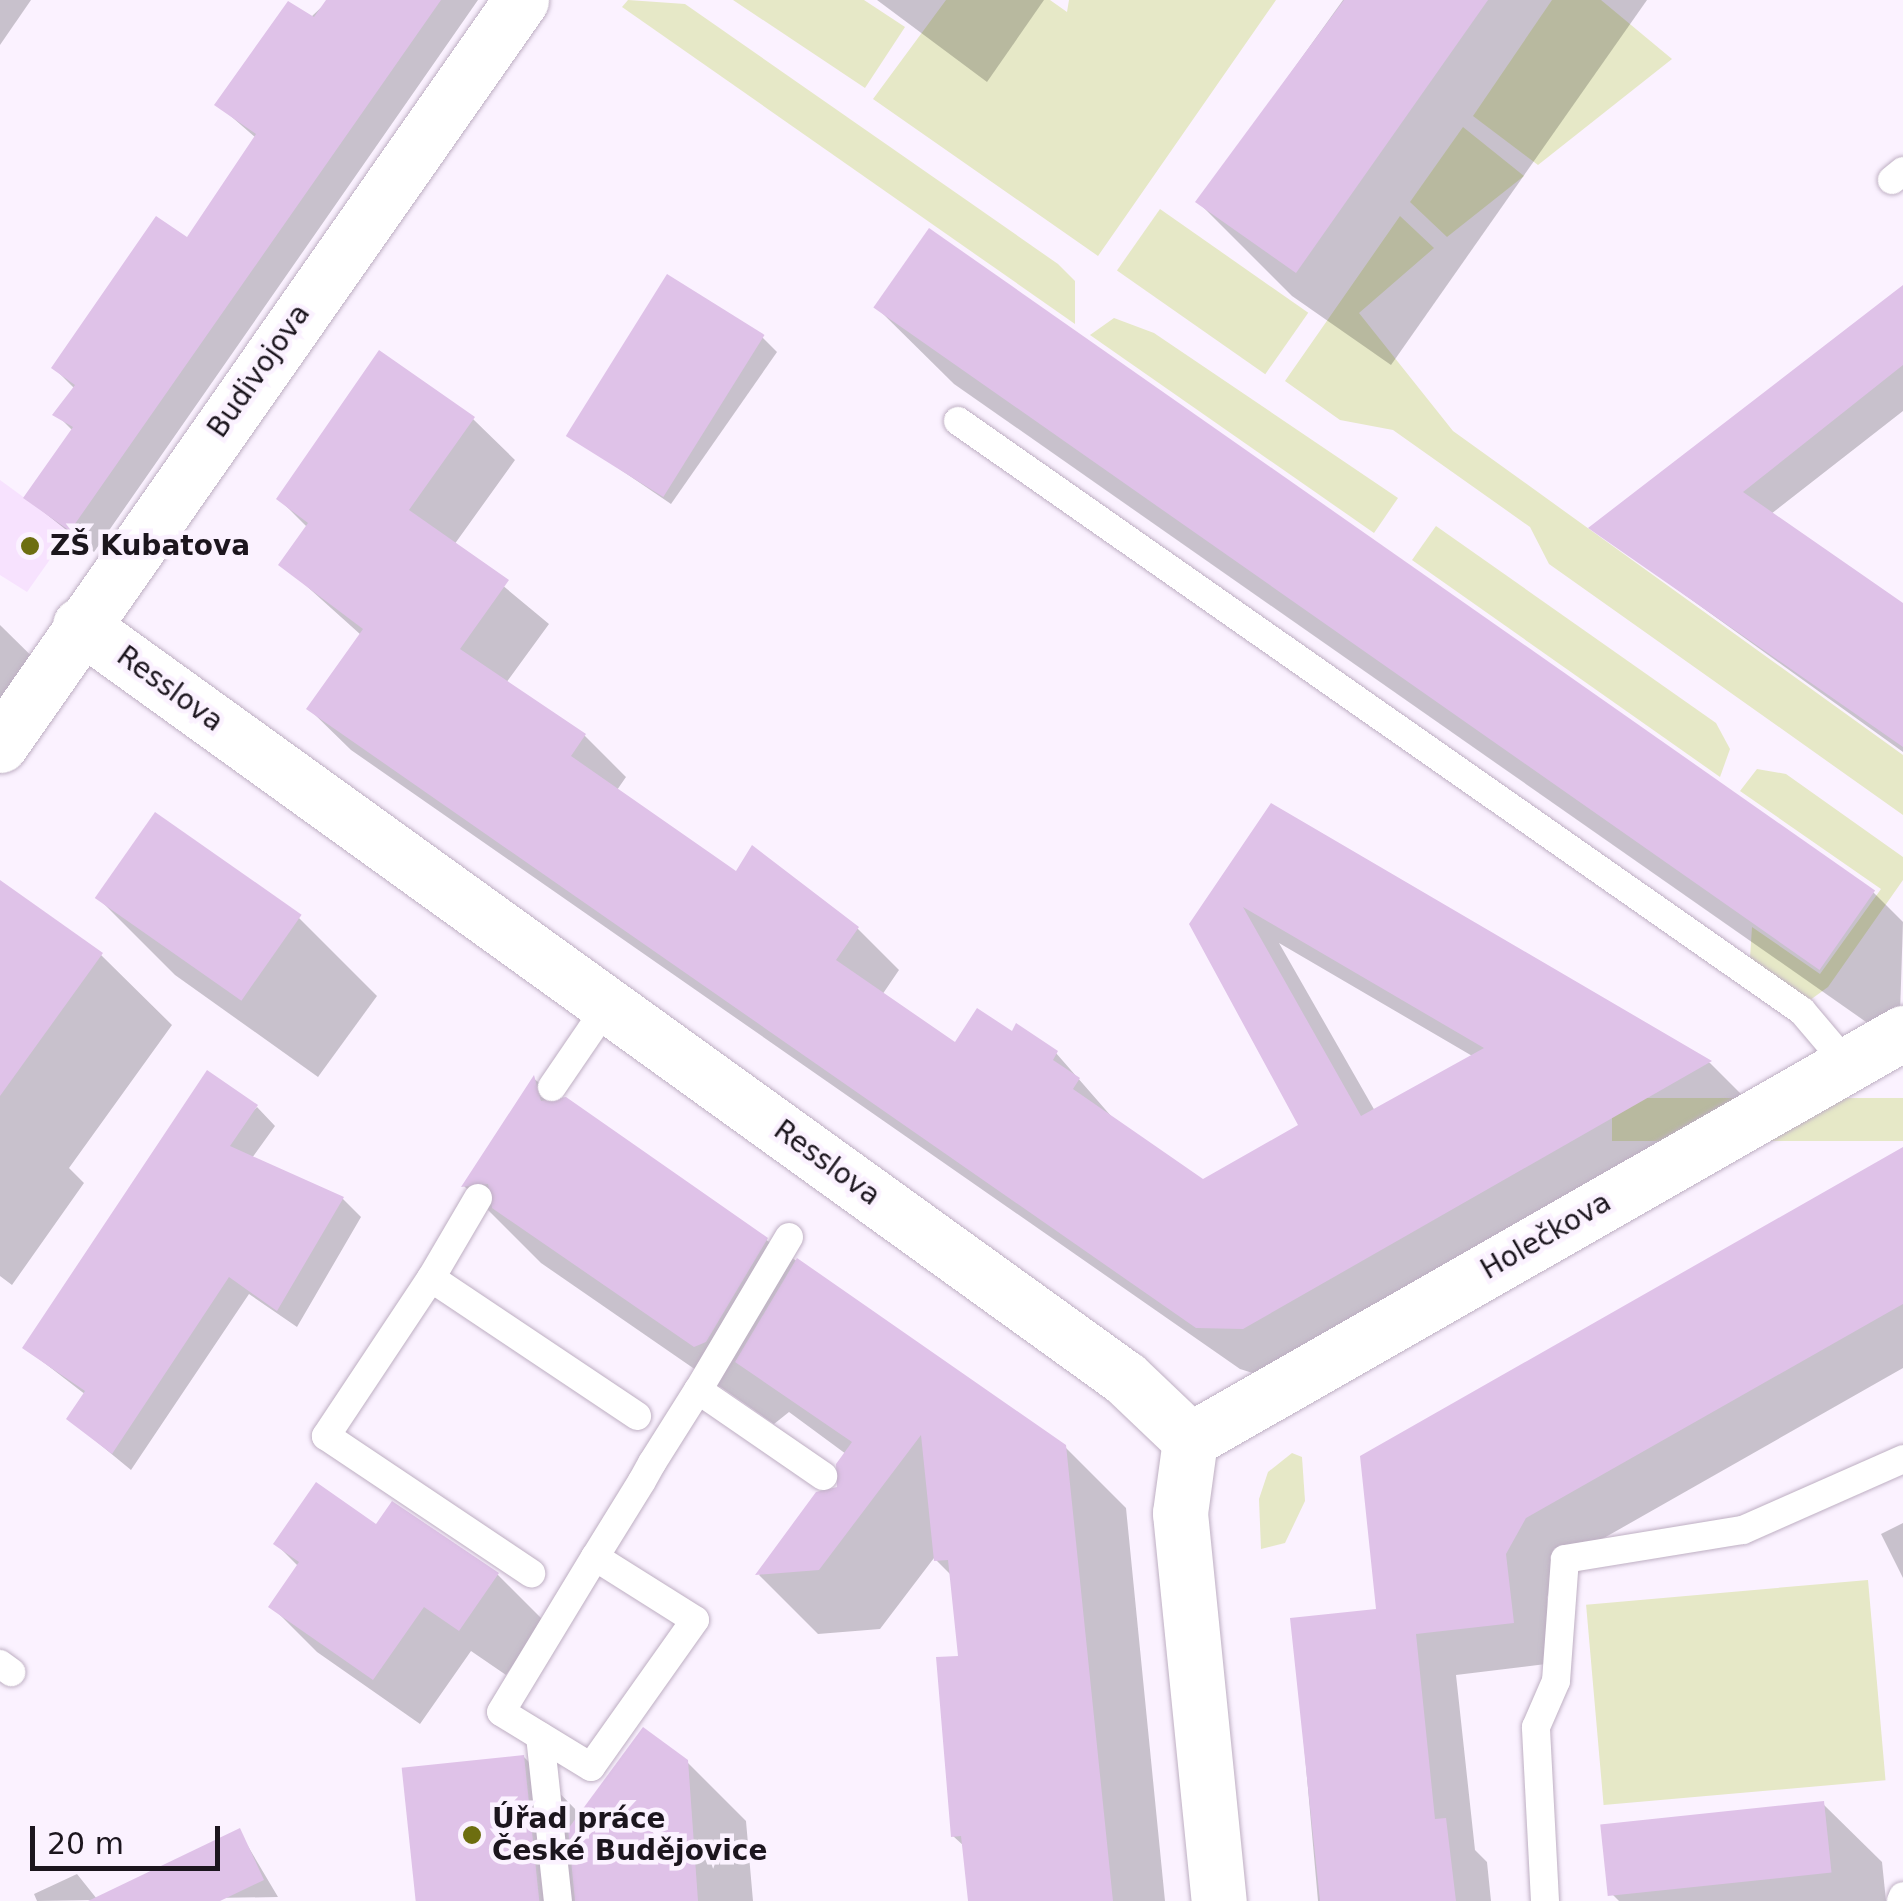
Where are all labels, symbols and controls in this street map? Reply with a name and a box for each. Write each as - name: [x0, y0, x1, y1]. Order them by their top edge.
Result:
- street label: Budivojova: [201, 298, 317, 444]
- place label: ZŠ Kubatova: [50, 529, 250, 563]
- marker: ZŠ Kubatova: [19, 535, 41, 557]
- street label: Resslova: [110, 639, 230, 739]
- street label: Resslova: [767, 1113, 887, 1213]
- street label: Holečkova: [1475, 1185, 1617, 1287]
- place label: Úřad práce České Budějovice: [492, 1802, 767, 1868]
- scale bar: [35, 1806, 225, 1868]
- marker: Úřad práce České Budějovice: [461, 1824, 483, 1846]
- text: 20 m: [47, 1826, 124, 1861]

